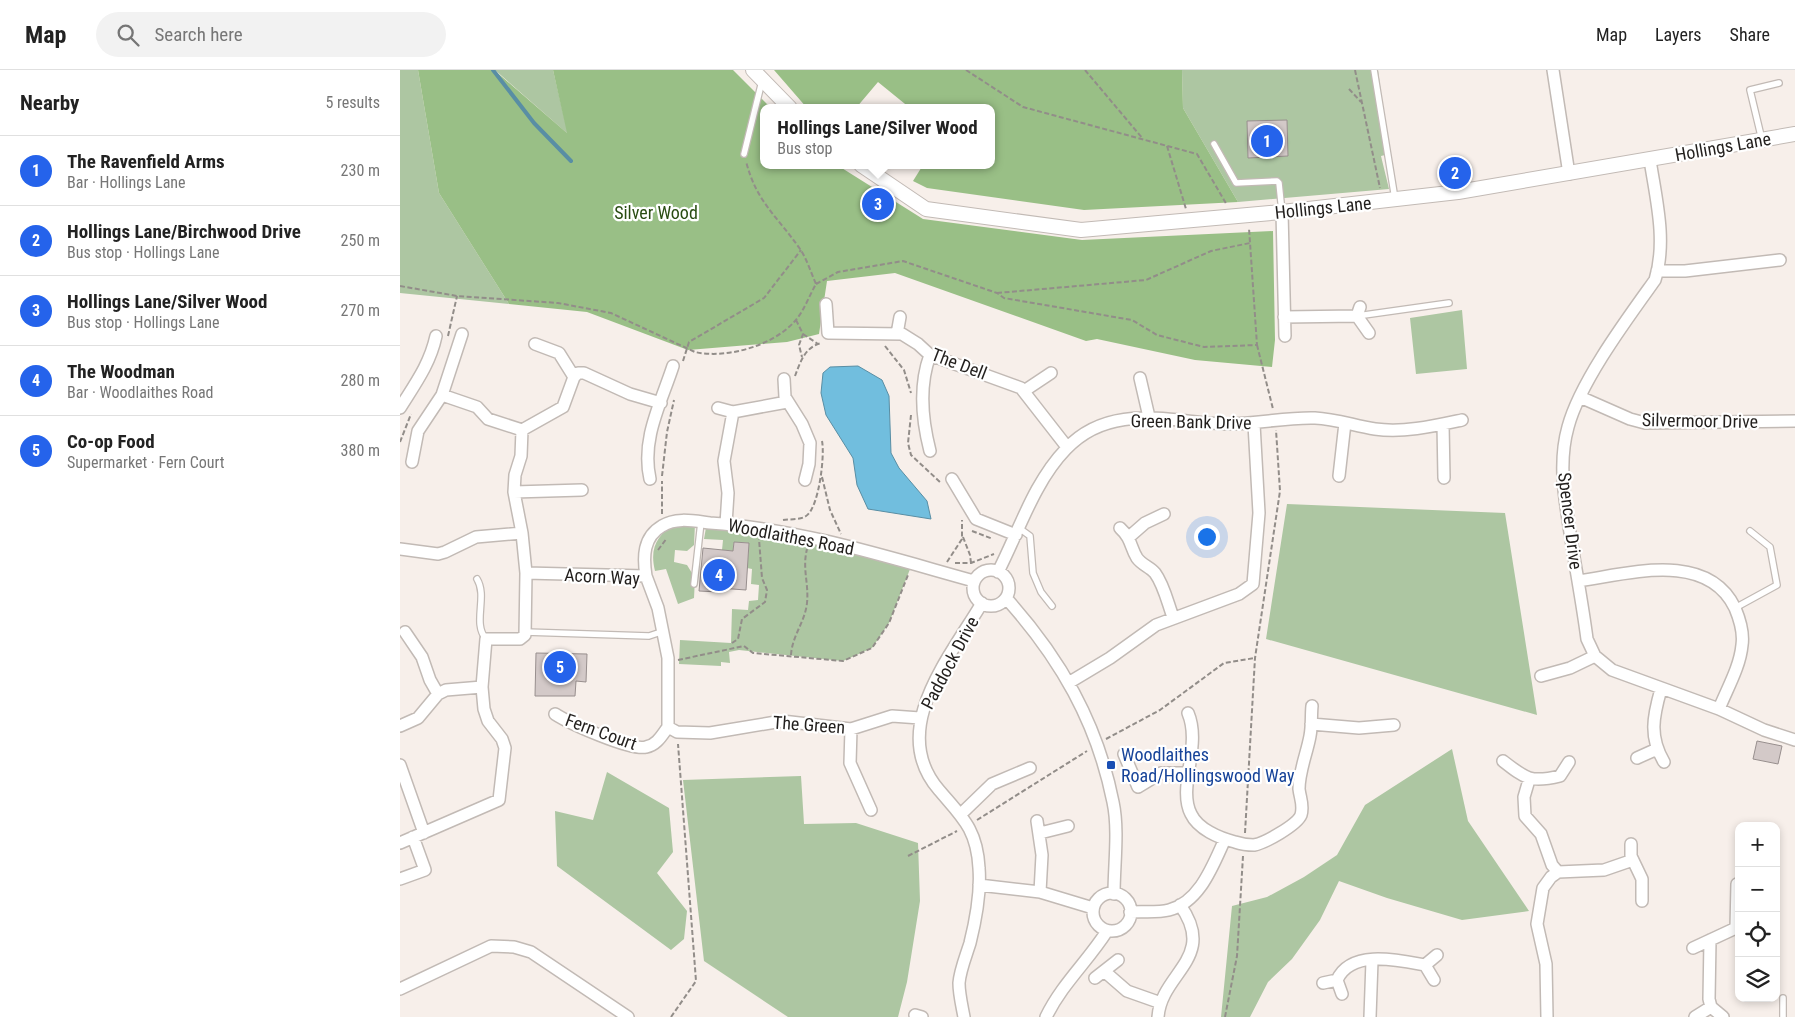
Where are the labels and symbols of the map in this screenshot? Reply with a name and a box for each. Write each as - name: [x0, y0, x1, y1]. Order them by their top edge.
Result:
- pin: 1: [1251, 122, 1283, 160]
- street label: Hollings Lane: [1673, 128, 1772, 165]
- pin: 2: [1439, 154, 1471, 192]
- pin: 3: [862, 185, 894, 223]
- street label: Hollings Lane: [1274, 192, 1372, 223]
- park label: Silver Wood: [614, 202, 698, 223]
- street label: The Dell: [929, 343, 990, 384]
- street label: Silvermoor Drive: [1642, 409, 1758, 432]
- street label: Green Bank Drive: [1130, 410, 1252, 433]
- street label: Spencer Drive: [1554, 471, 1587, 571]
- street label: Woodlaithes Road: [726, 514, 856, 559]
- your location: [1194, 524, 1220, 550]
- pin: 4: [703, 556, 735, 594]
- street label: Acorn Way: [564, 564, 641, 589]
- street label: Paddock Drive: [916, 613, 983, 713]
- pin: 5: [544, 648, 576, 686]
- street label: Fern Court: [563, 709, 640, 754]
- street label: The Green: [772, 712, 846, 737]
- place label: Woodlaithes Road/Hollingswood Way: [1121, 744, 1295, 786]
- marker: Woodlaithes Road/Hollingswood Way: [1105, 759, 1117, 771]

